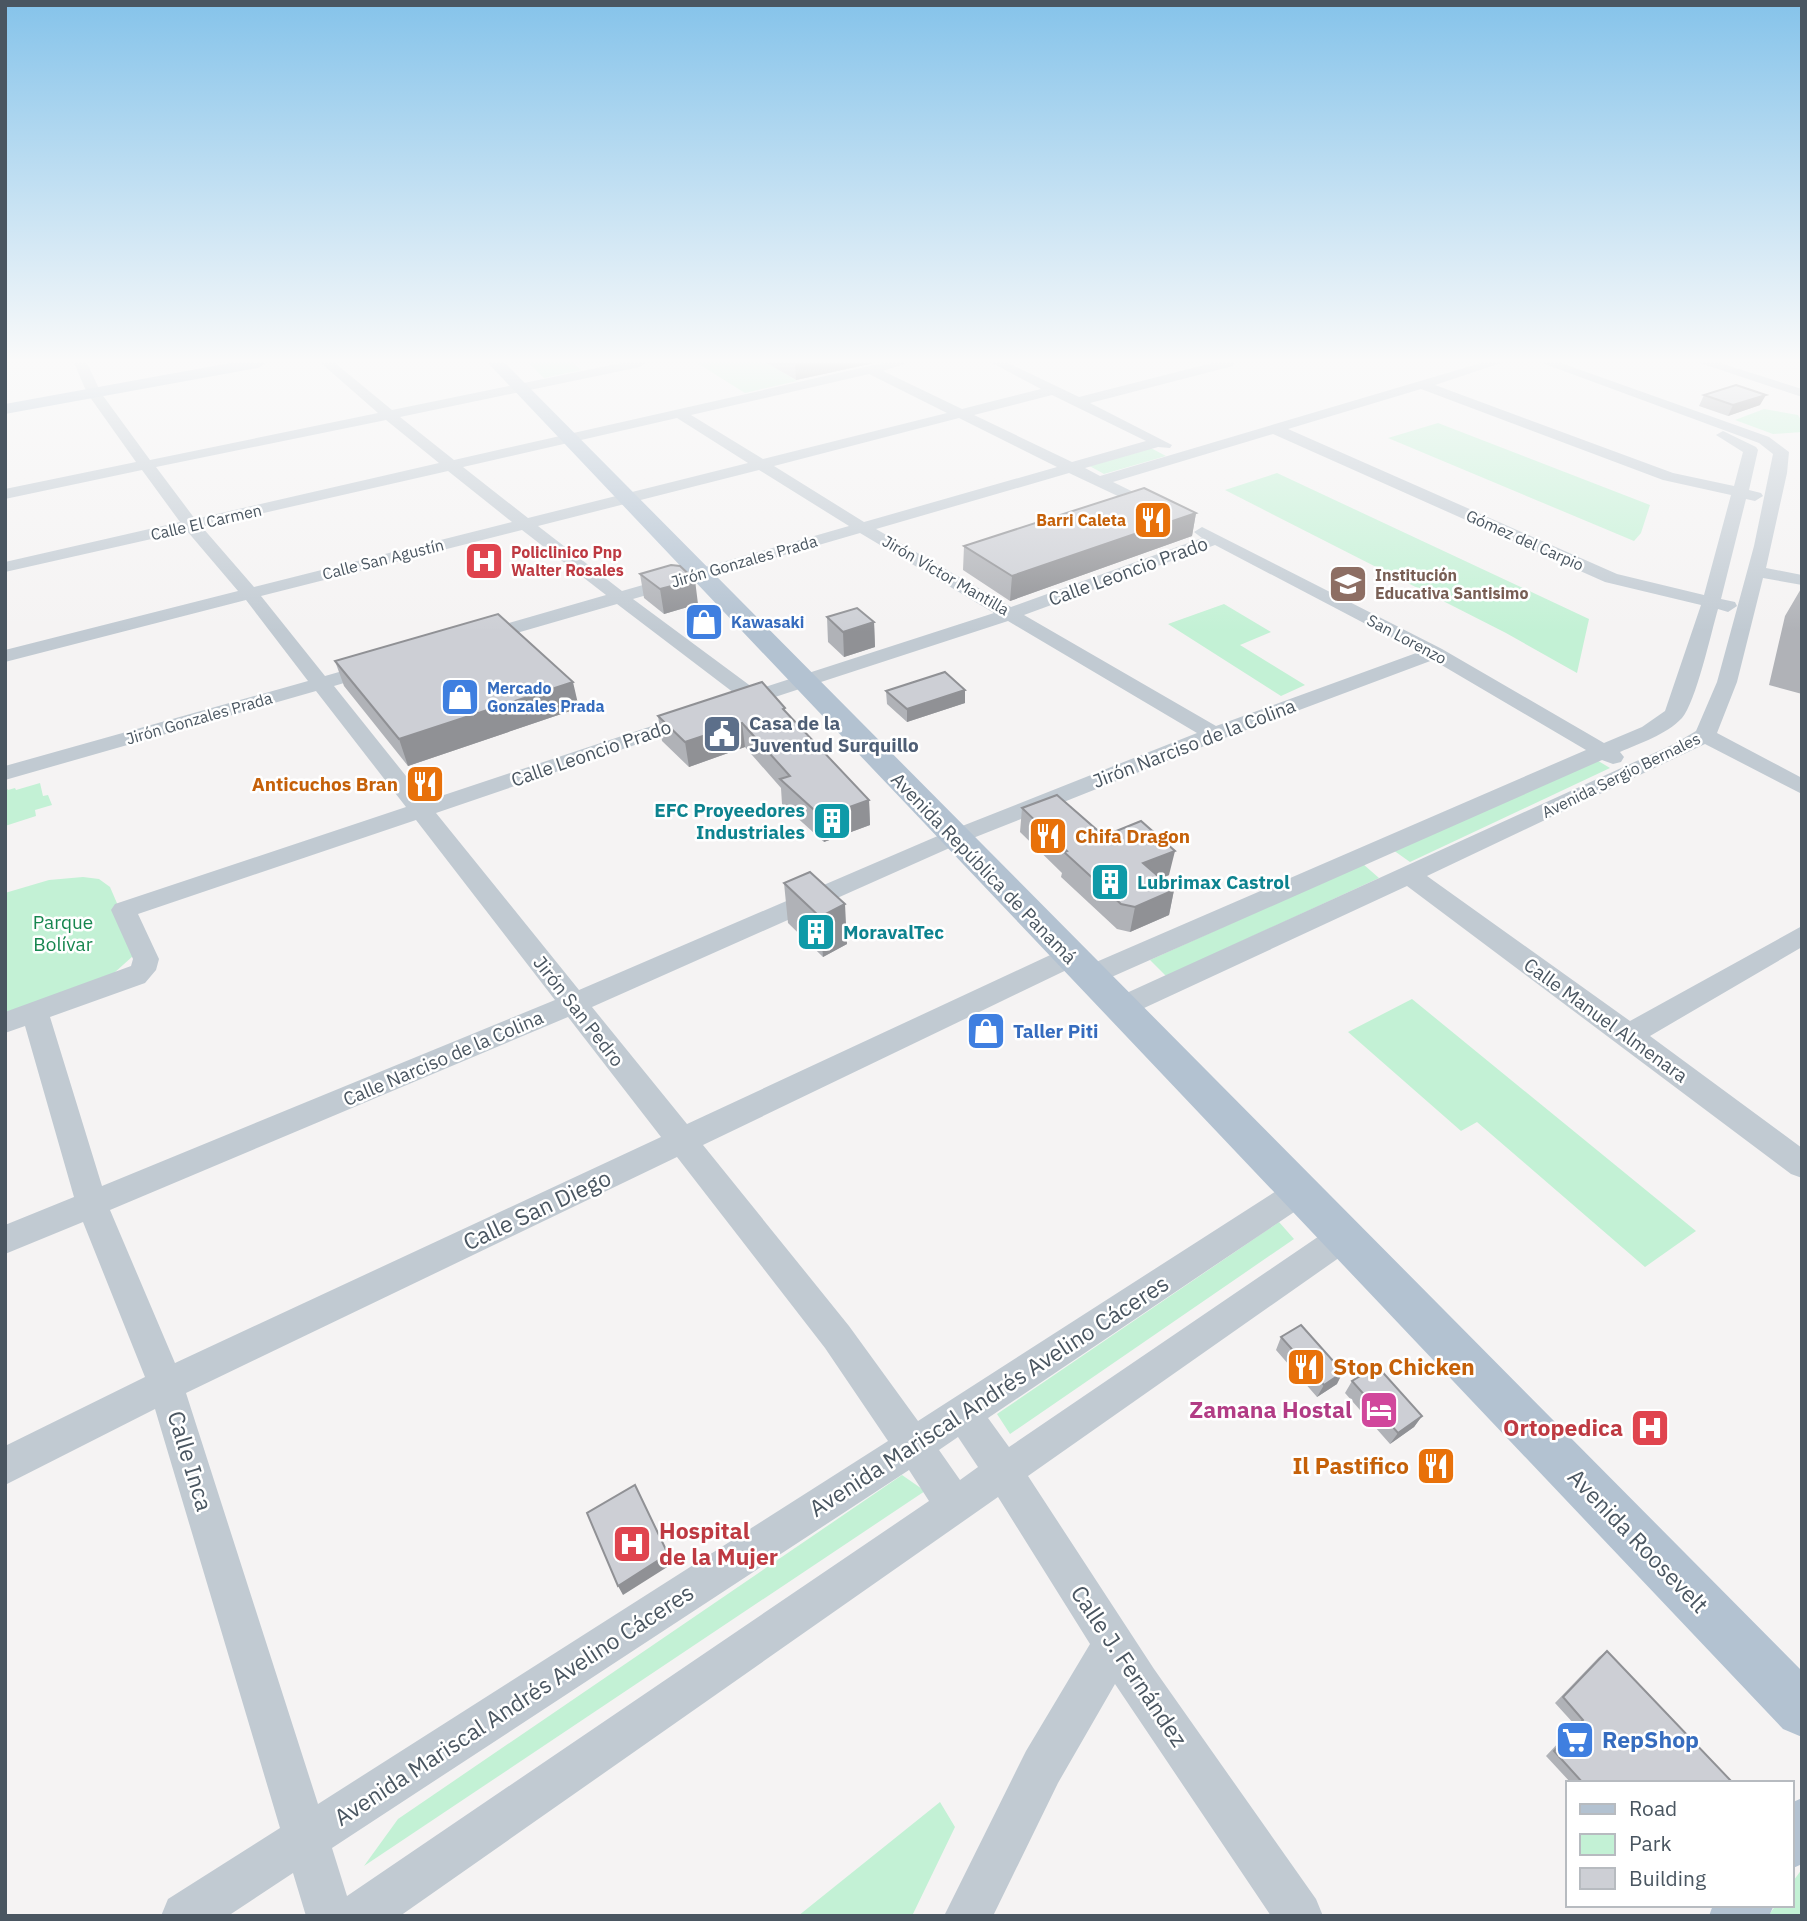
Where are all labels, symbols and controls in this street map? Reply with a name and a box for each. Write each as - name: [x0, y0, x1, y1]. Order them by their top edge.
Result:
- restaurant icon: Barri Caleta: [1132, 499, 1174, 541]
- street label: Calle El Carmen: [149, 500, 263, 544]
- street label: Gómez del Carpio: [1463, 505, 1587, 575]
- place label: Barri Caleta: [1036, 510, 1126, 530]
- street label: Jirón Gonzales Prada: [669, 530, 820, 591]
- street label: Jirón Víctor Mantilla: [879, 531, 1013, 620]
- street label: Calle Leoncio Prado: [1045, 531, 1211, 611]
- street label: Calle San Agustín: [320, 534, 446, 584]
- hospital icon: Policlinico Pnp Walter Rosales: [463, 540, 505, 582]
- place label: Policlinico Pnp Walter Rosales: [511, 542, 624, 580]
- school or university icon: Institución Educativa Santisimo: [1327, 563, 1369, 605]
- place label: Institución Educativa Santisimo: [1375, 565, 1528, 603]
- shop icon: Kawasaki: [683, 601, 725, 643]
- street label: San Lorenzo: [1364, 610, 1450, 668]
- place label: Kawasaki: [731, 612, 804, 632]
- shop icon: Mercado Gonzales Prada: [439, 676, 481, 718]
- place label: Mercado Gonzales Prada: [487, 678, 605, 716]
- street label: Jirón Gonzales Prada: [124, 687, 275, 748]
- street label: Jirón Narciso de la Colina: [1089, 693, 1299, 793]
- place label: Casa de la Juventud Surquillo: [749, 711, 919, 757]
- public building icon: Casa de la Juventud Surquillo: [701, 713, 743, 755]
- street label: Calle Leoncio Prado: [508, 714, 674, 792]
- street label: Avenida Sergio Bernales: [1539, 728, 1703, 822]
- restaurant icon: Anticuchos Bran: [404, 763, 446, 805]
- street label: Avenida República de Panamá: [886, 767, 1082, 969]
- place label: Anticuchos Bran: [252, 772, 398, 796]
- place label: EFC Proyeedores Industriales: [654, 798, 805, 844]
- building icon: EFC Proyeedores Industriales: [811, 800, 853, 842]
- restaurant icon: Chifa Dragon: [1027, 815, 1069, 857]
- place label: Chifa Dragon: [1075, 824, 1190, 848]
- building icon: Lubrimax Castrol: [1089, 861, 1131, 903]
- place label: Lubrimax Castrol: [1137, 870, 1290, 894]
- park label: Parque Bolívar: [33, 910, 93, 956]
- building icon: MoravalTec: [795, 911, 837, 953]
- place label: MoravalTec: [843, 920, 944, 944]
- street label: Jirón San Pedro: [528, 951, 630, 1071]
- street label: Calle Manuel Almenara: [1519, 952, 1693, 1088]
- street label: Calle Narciso de la Colina: [339, 1005, 547, 1111]
- shop icon: Taller Piti: [965, 1010, 1007, 1052]
- place label: Taller Piti: [1013, 1019, 1098, 1043]
- street label: Calle San Diego: [458, 1162, 615, 1256]
- street label: Avenida Mariscal Andrés Avelino Cáceres: [803, 1267, 1174, 1523]
- restaurant icon: Stop Chicken: [1285, 1346, 1327, 1388]
- place label: Stop Chicken: [1333, 1351, 1475, 1381]
- hotel icon: Zamana Hostal: [1358, 1389, 1400, 1431]
- place label: Zamana Hostal: [1189, 1394, 1352, 1424]
- street label: Calle Inca: [162, 1407, 220, 1514]
- hospital icon: Ortopedica: [1629, 1407, 1671, 1449]
- place label: Ortopedica: [1503, 1412, 1623, 1442]
- restaurant icon: Il Pastifico: [1415, 1445, 1457, 1487]
- place label: Il Pastifico: [1292, 1450, 1409, 1480]
- street label: Avenida Roosevelt: [1562, 1462, 1715, 1619]
- place label: Hospital de la Mujer: [659, 1515, 778, 1571]
- hospital icon: Hospital de la Mujer: [611, 1523, 653, 1565]
- street label: Avenida Mariscal Andrés Avelino Cáceres: [328, 1576, 699, 1832]
- street label: Calle J. Fernández: [1065, 1579, 1195, 1752]
- supermarket icon: RepShop: [1554, 1719, 1596, 1761]
- place label: RepShop: [1602, 1724, 1699, 1754]
- legend: [1566, 1781, 1793, 1907]
- text: Road: [1629, 1794, 1677, 1822]
- text: Park: [1629, 1829, 1672, 1857]
- text: Building: [1629, 1864, 1706, 1892]

